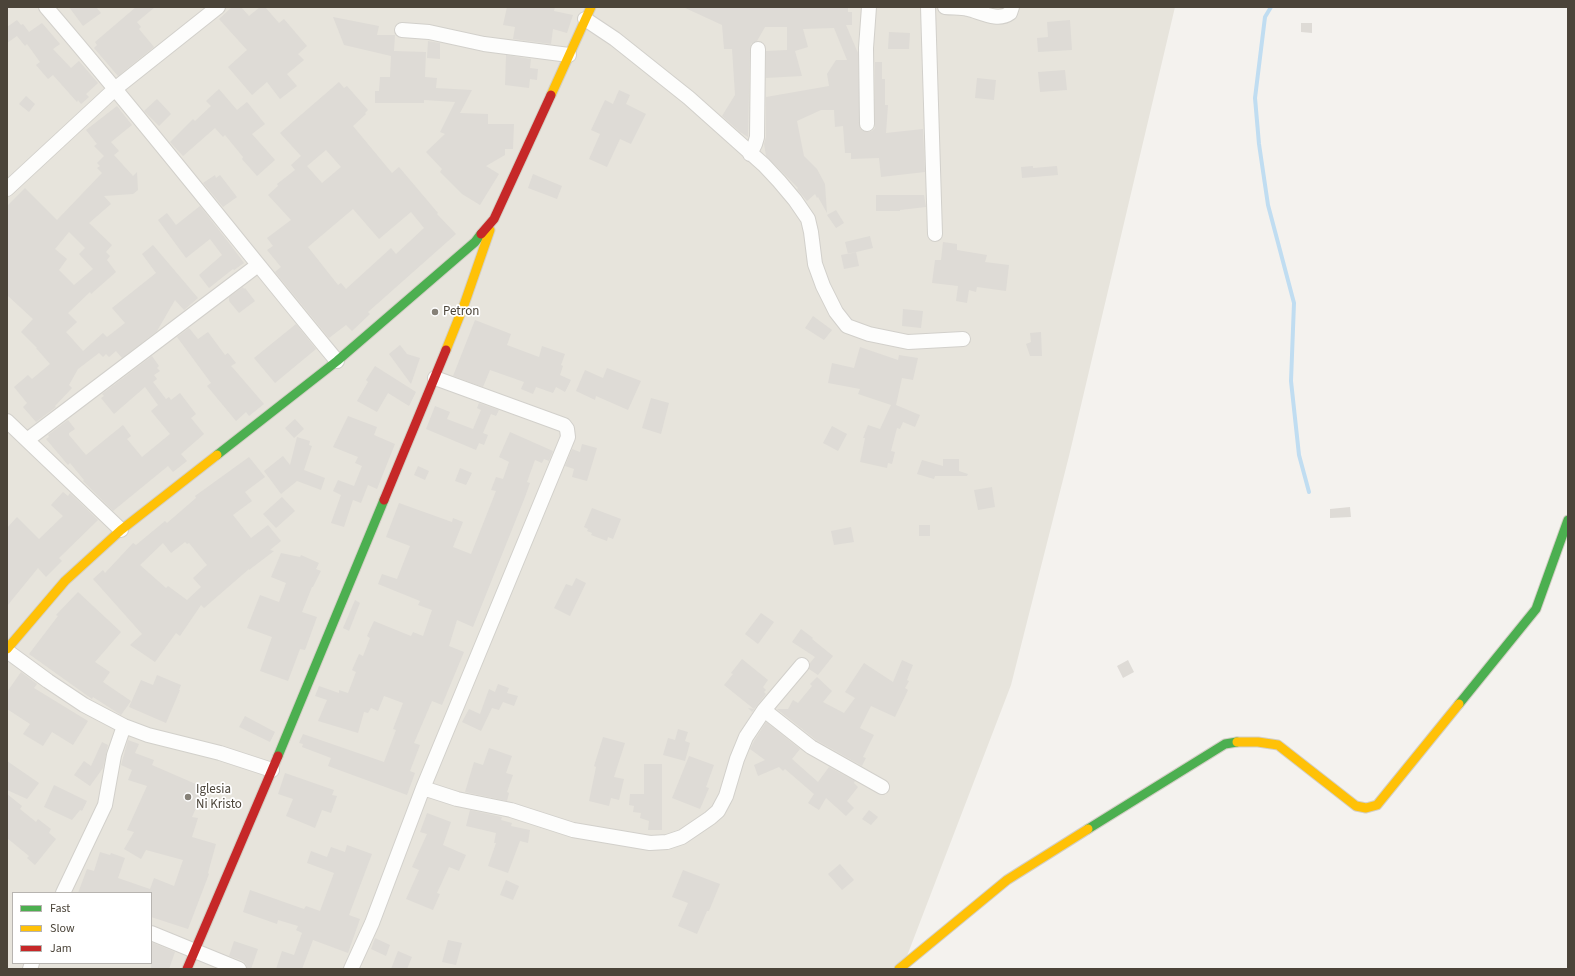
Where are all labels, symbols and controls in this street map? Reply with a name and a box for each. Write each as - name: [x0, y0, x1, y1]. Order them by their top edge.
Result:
- place label: Petron: [443, 304, 479, 320]
- marker: Petron: [430, 307, 440, 317]
- place label: Iglesia Ni Kristo: [196, 782, 242, 813]
- marker: Iglesia Ni Kristo: [183, 792, 193, 802]
- legend: [12, 892, 152, 964]
- text: Fast: [50, 900, 70, 917]
- text: Slow: [50, 920, 75, 937]
- text: Jam: [50, 940, 72, 957]

